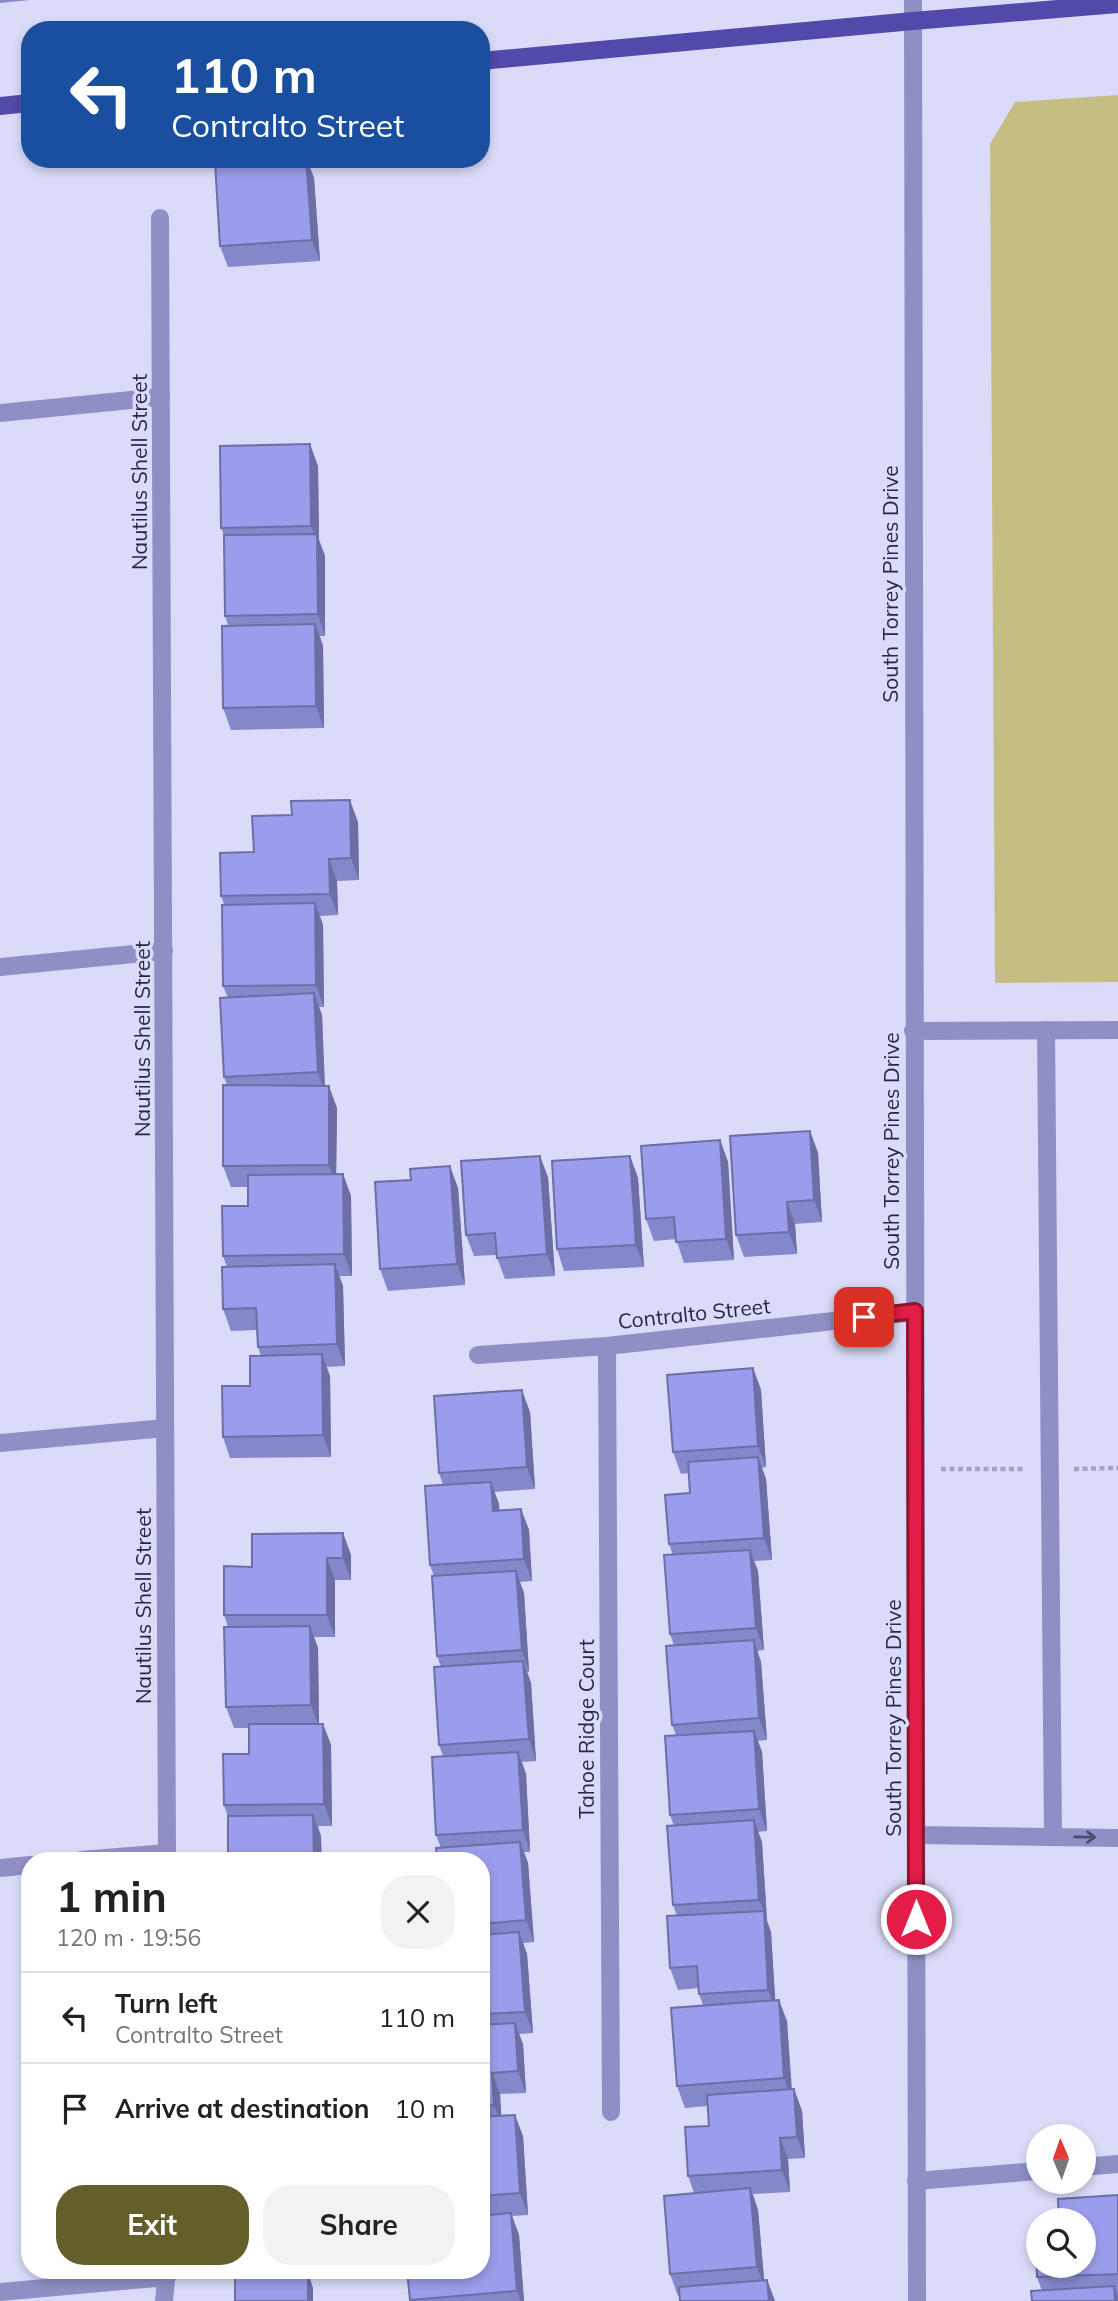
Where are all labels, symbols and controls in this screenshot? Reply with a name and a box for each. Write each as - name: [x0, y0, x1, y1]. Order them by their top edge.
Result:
- text: 110 m: [171, 44, 317, 105]
- icon: left: [56, 49, 147, 140]
- text: Contralto Street: [171, 105, 404, 145]
- street label: Nautilus Shell Street: [126, 374, 152, 570]
- street label: South Torrey Pines Drive: [877, 465, 903, 703]
- street label: Nautilus Shell Street: [129, 941, 155, 1137]
- street label: South Torrey Pines Drive: [878, 1032, 904, 1270]
- pin: [834, 1287, 894, 1347]
- street label: Contralto Street: [616, 1292, 772, 1334]
- icon: arrive: [845, 1298, 883, 1336]
- street label: Nautilus Shell Street: [130, 1508, 156, 1704]
- street label: South Torrey Pines Drive: [880, 1599, 906, 1837]
- street label: Tahoe Ridge Court: [573, 1639, 599, 1819]
- one-way arrow: [1074, 1830, 1097, 1844]
- text: 1 min: [56, 1870, 167, 1923]
- button: close: [381, 1875, 455, 1949]
- position arrow: [879, 1882, 953, 1956]
- text: 120 m · 19:56: [56, 1923, 201, 1952]
- text: Turn left: [115, 1987, 217, 2020]
- icon: left: [56, 1999, 94, 2037]
- text: 110 m: [379, 2001, 455, 2034]
- text: Contralto Street: [115, 2020, 283, 2049]
- icon: arrive: [56, 2090, 94, 2128]
- text: Arrive at destination: [115, 2092, 370, 2125]
- text: 10 m: [394, 2092, 455, 2125]
- north arrow: [1026, 2124, 1096, 2194]
- map controls: [1026, 2124, 1096, 2278]
- button: Exit: [56, 2185, 249, 2265]
- button: Share: [263, 2185, 455, 2265]
- button: search: [1026, 2208, 1096, 2278]

